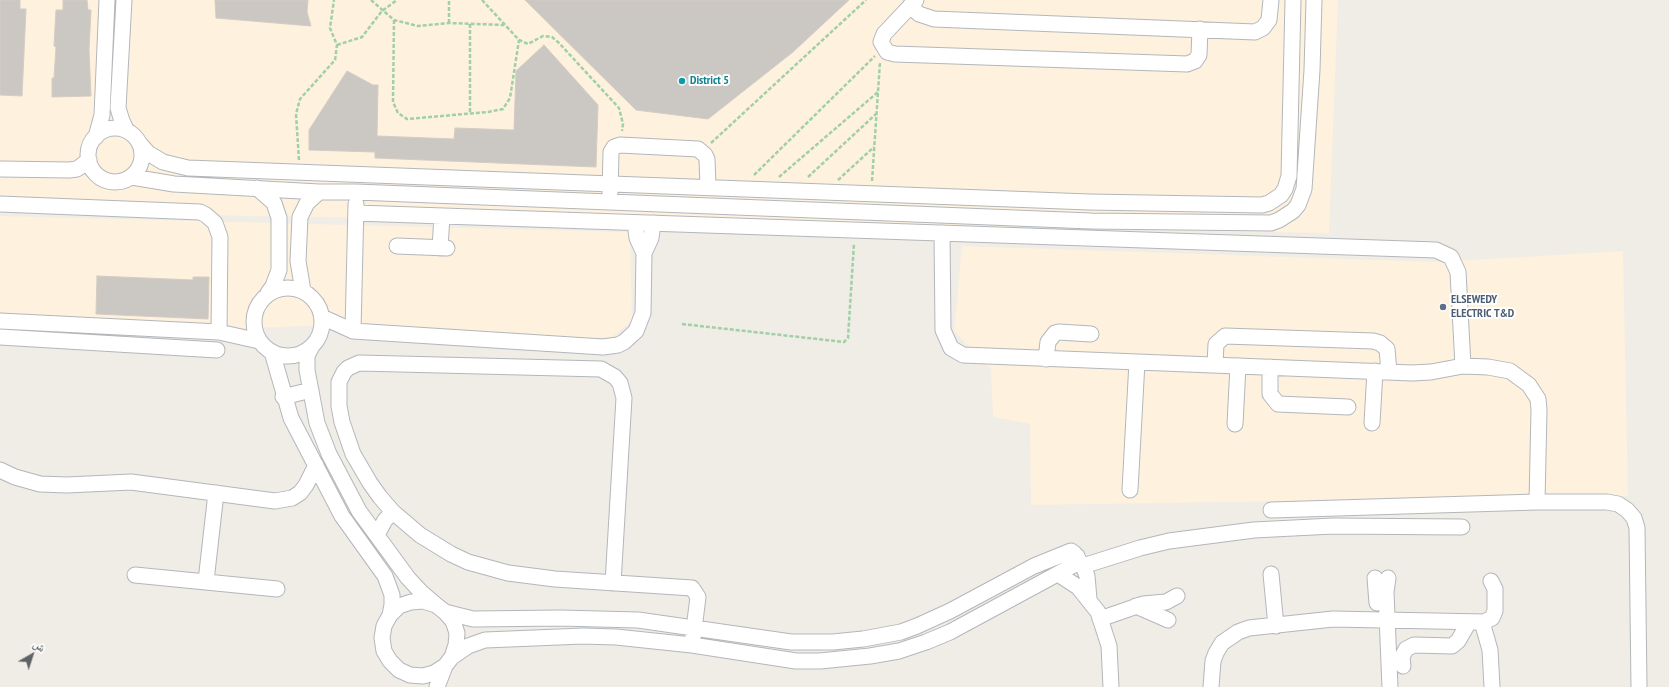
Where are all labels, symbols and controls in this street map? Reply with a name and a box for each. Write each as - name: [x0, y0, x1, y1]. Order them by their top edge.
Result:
- place label: District 5: [690, 74, 729, 88]
- marker: District 5: [677, 76, 687, 86]
- place label: ELSEWEDY ELECTRIC T&D: [1451, 293, 1514, 321]
- marker: ELSEWEDY ELECTRIC T&D: [1438, 302, 1448, 312]
- north arrow: [12, 635, 52, 675]
- text: ش: [31, 637, 48, 655]

